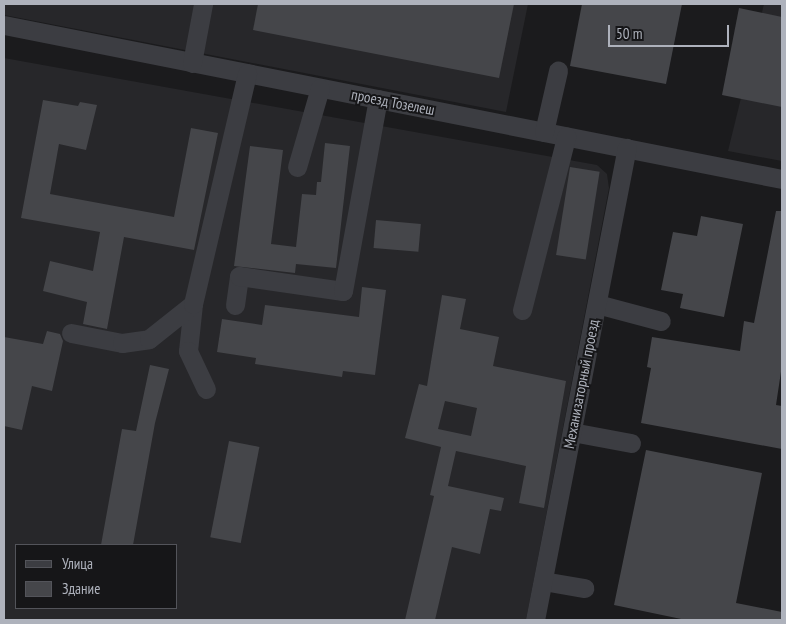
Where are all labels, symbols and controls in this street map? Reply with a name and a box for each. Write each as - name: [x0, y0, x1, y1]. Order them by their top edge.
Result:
- scale bar: [611, 15, 732, 47]
- text: 50 m: [616, 24, 642, 43]
- street label: проезд Тозелеш: [350, 85, 436, 119]
- street label: Механизаторный проезд: [560, 318, 602, 450]
- legend: [15, 544, 178, 609]
- text: Улица: [62, 554, 93, 573]
- text: Здание: [62, 579, 100, 598]

